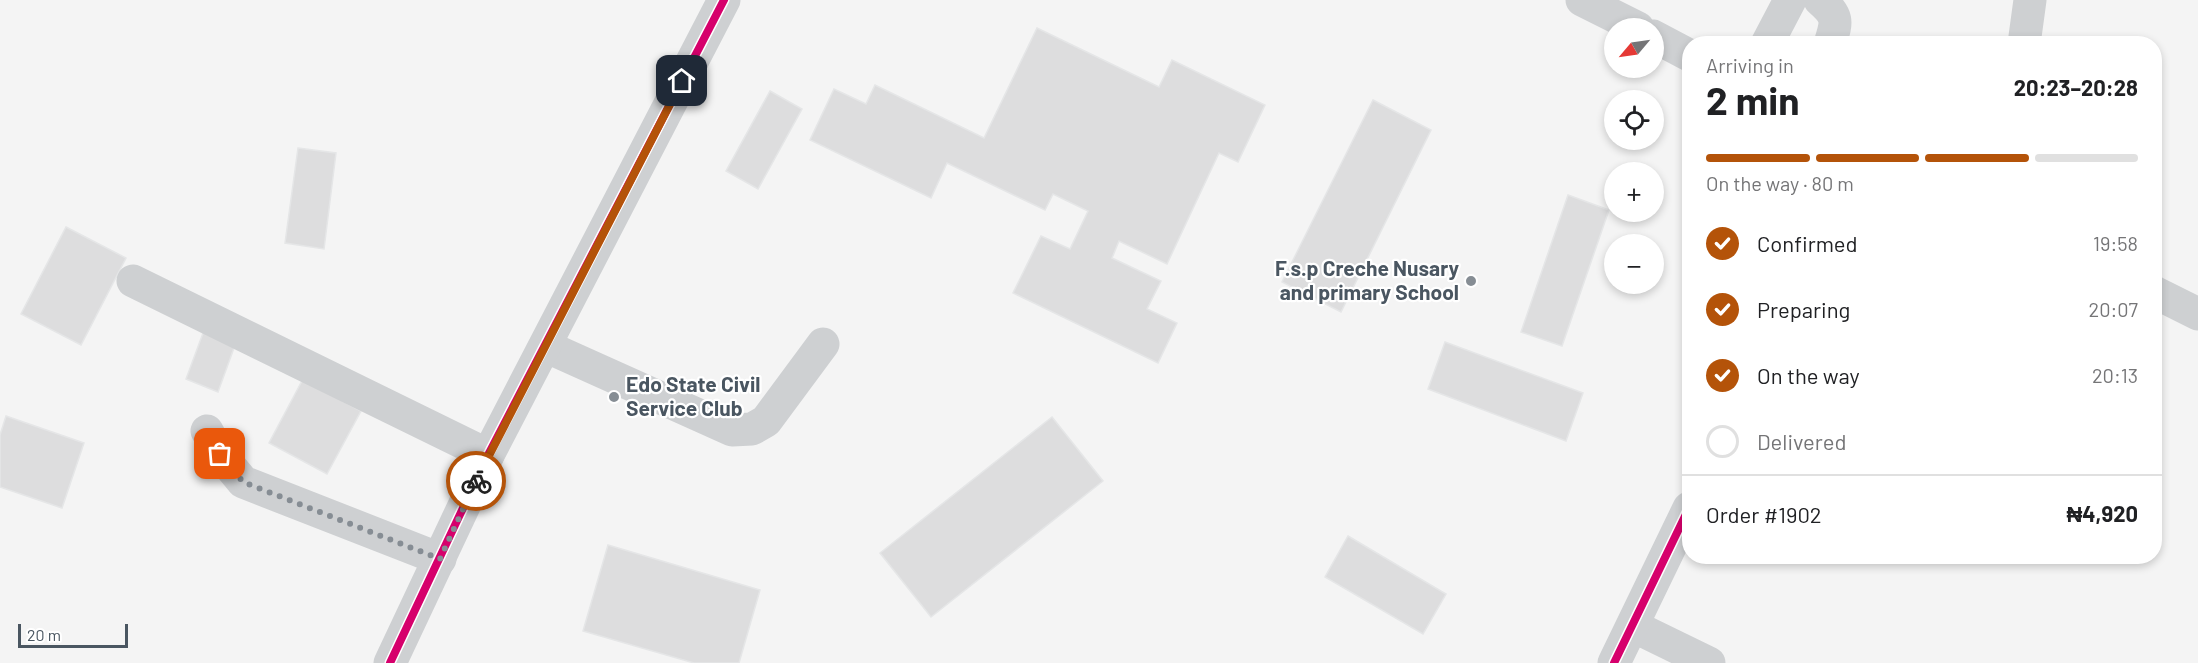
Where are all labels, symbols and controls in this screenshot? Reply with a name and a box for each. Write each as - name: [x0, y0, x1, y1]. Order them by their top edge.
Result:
- north arrow: [1604, 18, 1664, 78]
- map controls: [1604, 18, 1664, 294]
- text: Arriving in: [1706, 53, 1794, 77]
- pin: [656, 55, 707, 106]
- icon: home: [665, 64, 698, 97]
- text: 20:23–20:28: [2014, 74, 2138, 100]
- text: 2 min: [1706, 76, 1799, 123]
- button: locate: [1604, 90, 1664, 150]
- button: +: [1604, 162, 1664, 222]
- text: On the way · 80 m: [1706, 171, 1854, 195]
- icon: check: [1706, 227, 1739, 260]
- text: Confirmed: [1757, 230, 1857, 256]
- text: 19:58: [2093, 231, 2138, 255]
- button: −: [1604, 234, 1664, 294]
- place label: F.s.p Creche Nusary and primary School: [1275, 255, 1459, 304]
- marker: F.s.p Creche Nusary and primary School: [1464, 274, 1478, 288]
- icon: check: [1706, 293, 1739, 326]
- text: Preparing: [1757, 296, 1850, 322]
- text: 20:07: [2088, 297, 2138, 321]
- icon: check: [1706, 359, 1739, 392]
- text: On the way: [1757, 362, 1860, 388]
- text: 20:13: [2092, 363, 2138, 387]
- place label: Edo State Civil Service Club: [626, 371, 760, 420]
- marker: Edo State Civil Service Club: [607, 390, 621, 404]
- pin: [194, 428, 245, 479]
- text: Delivered: [1757, 428, 1846, 454]
- icon: bag: [203, 437, 236, 470]
- courier: [446, 451, 506, 511]
- icon: bike: [460, 465, 493, 498]
- text: ₦4,920: [2066, 500, 2138, 526]
- text: Order #1902: [1706, 501, 1822, 527]
- scale bar: [18, 621, 128, 648]
- text: 20 m: [27, 625, 61, 644]

